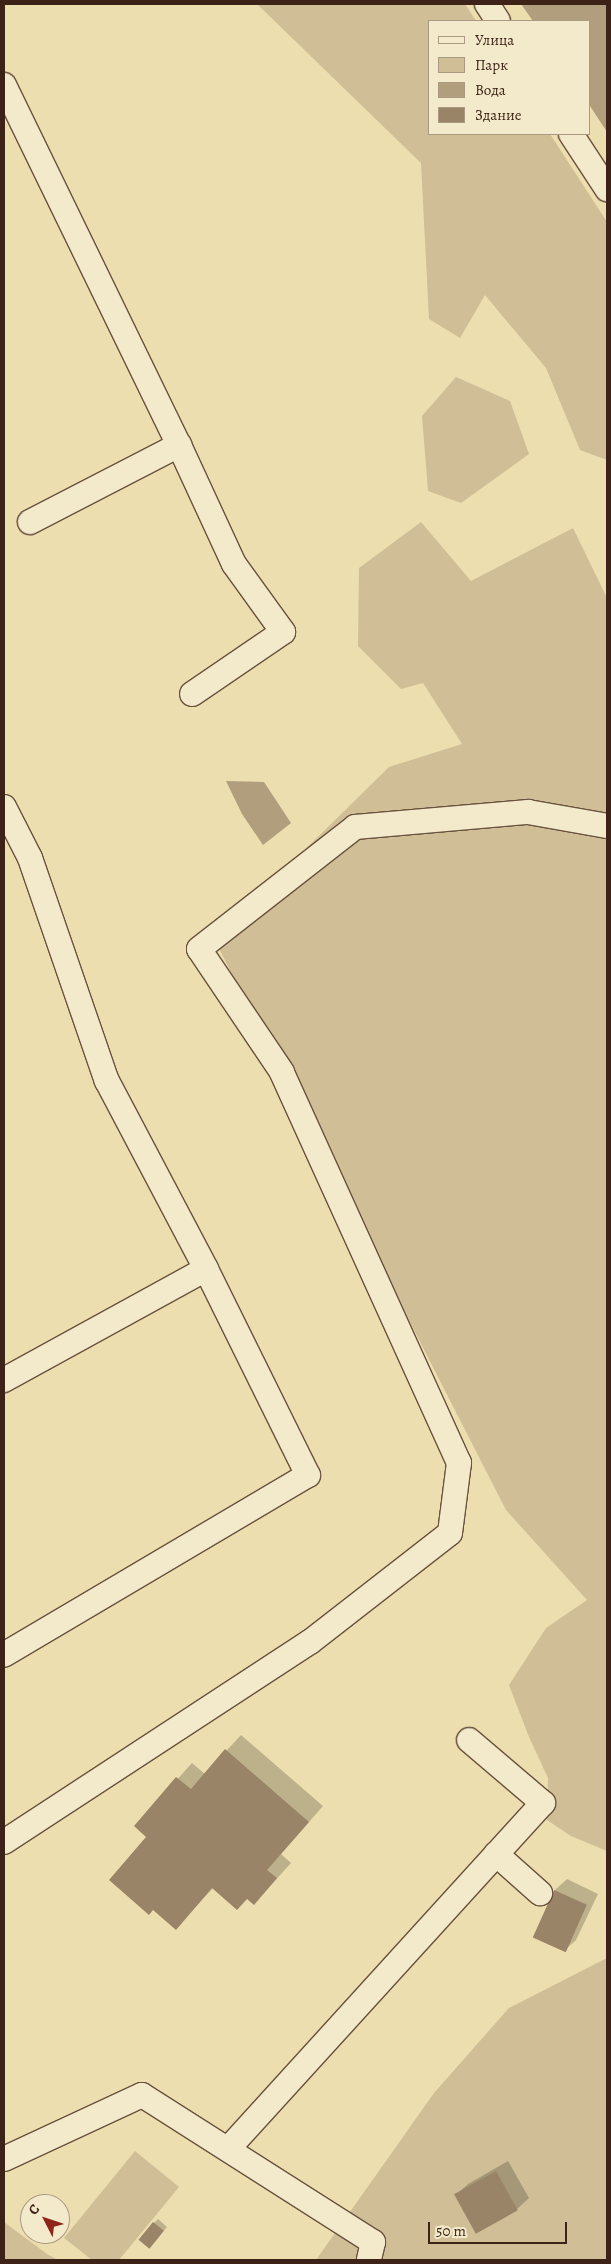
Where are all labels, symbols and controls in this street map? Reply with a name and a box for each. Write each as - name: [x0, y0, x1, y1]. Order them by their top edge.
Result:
- legend: [428, 20, 591, 135]
- text: Улица: [475, 30, 514, 50]
- text: Парк: [475, 55, 508, 75]
- text: Вода: [475, 80, 506, 100]
- text: Здание: [475, 105, 522, 125]
- north arrow: [20, 2194, 70, 2244]
- text: С: [24, 2200, 44, 2219]
- scale bar: [431, 2212, 570, 2244]
- text: 50 m: [436, 2221, 466, 2241]

